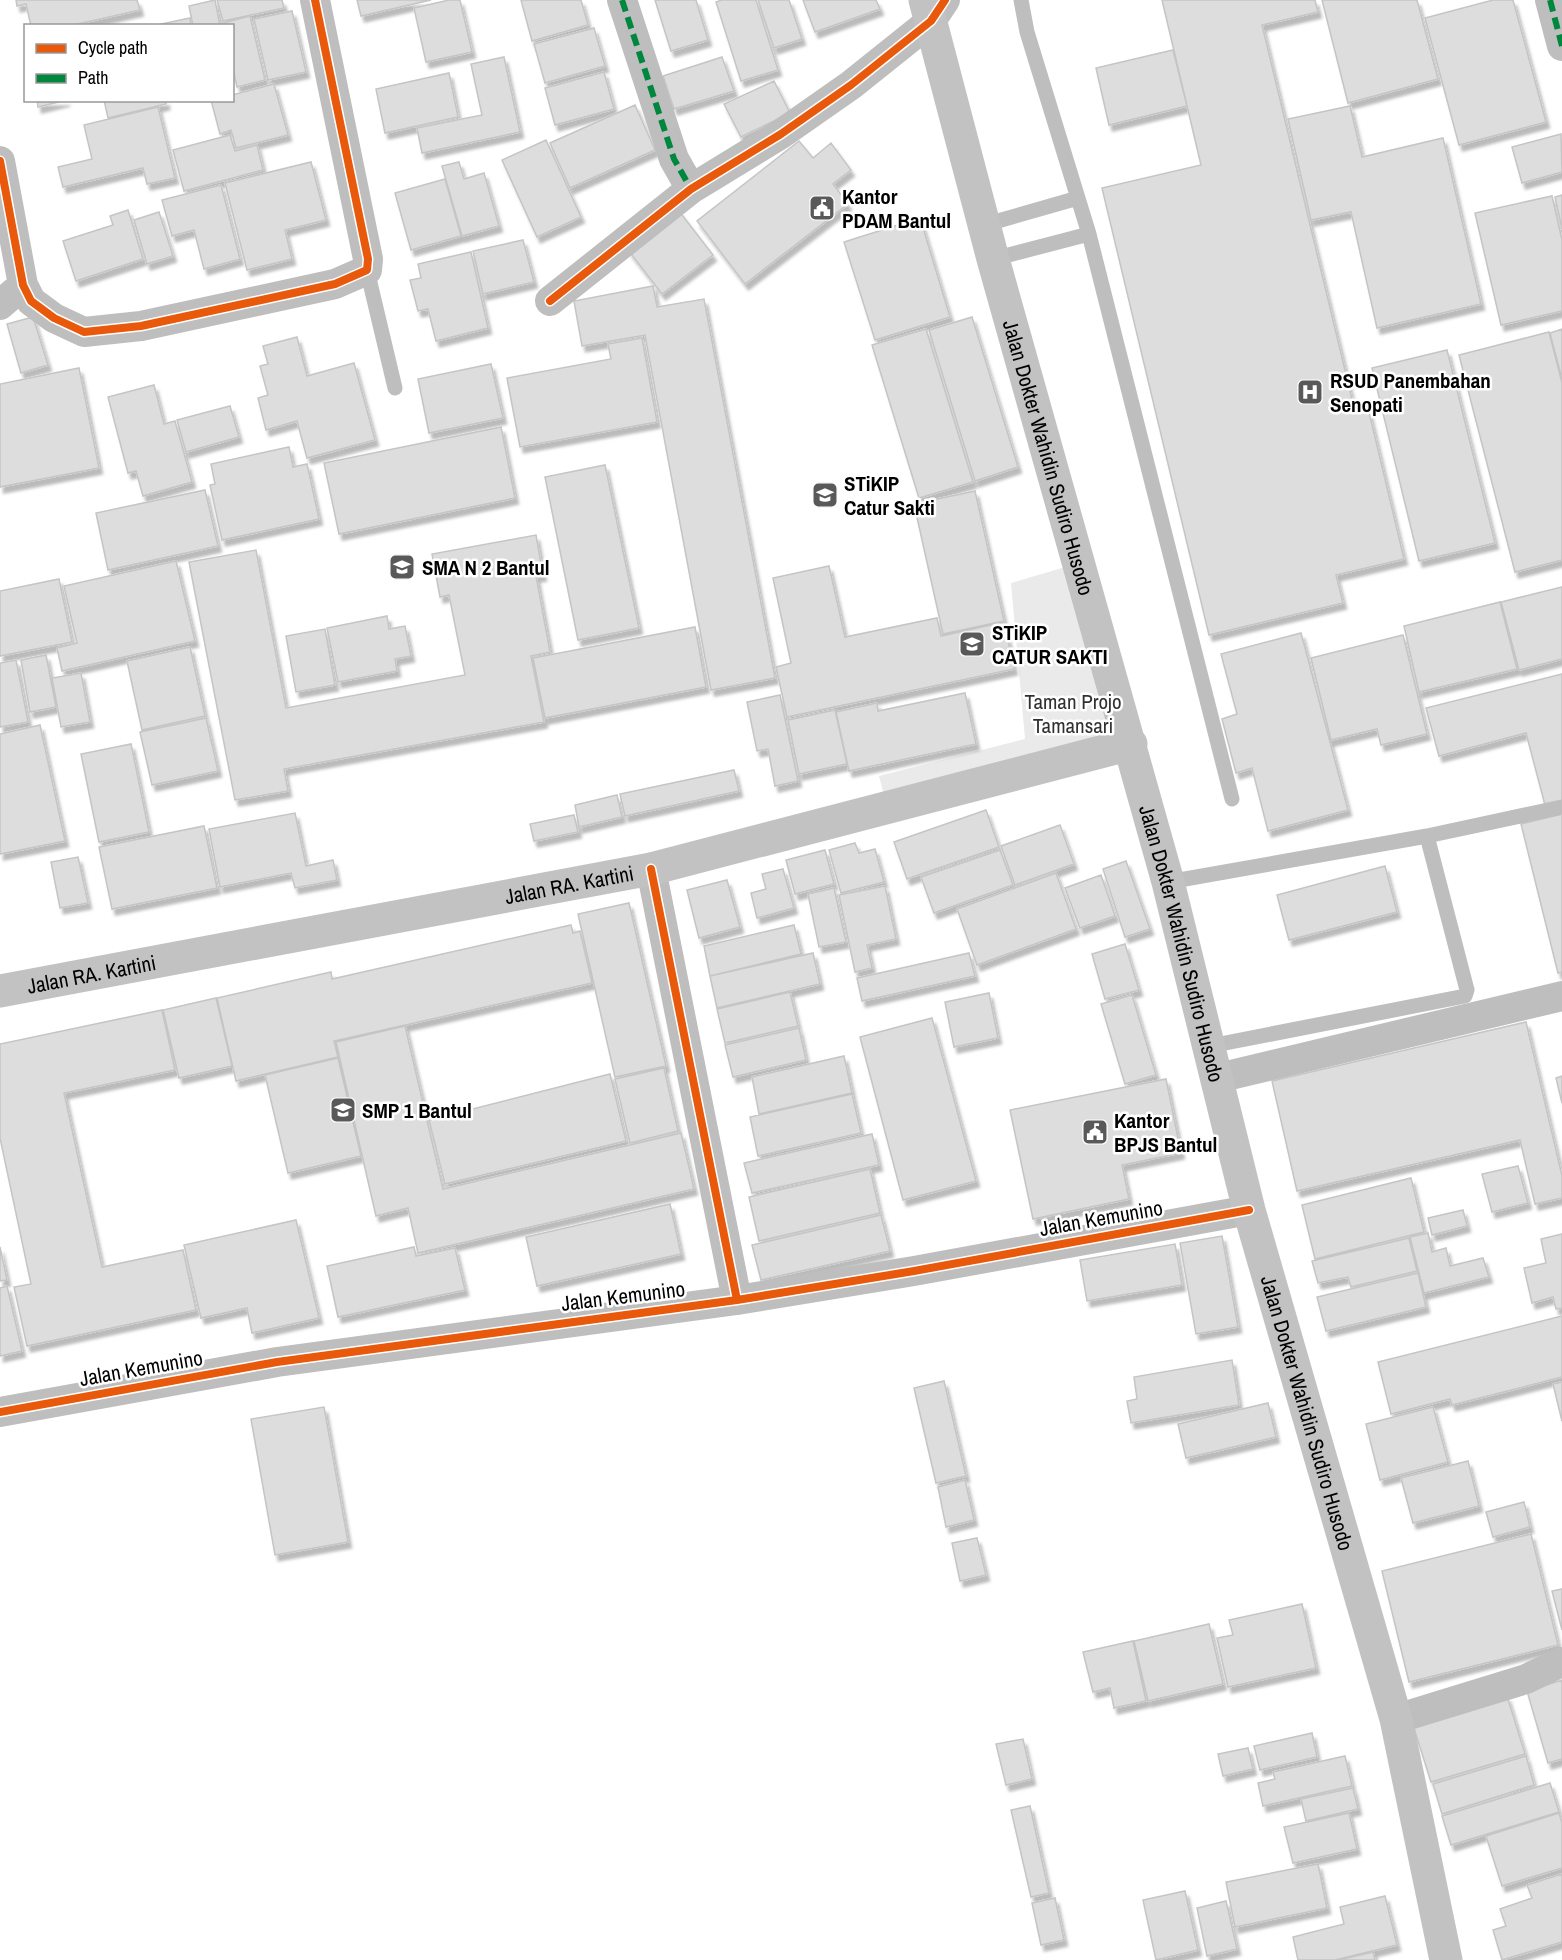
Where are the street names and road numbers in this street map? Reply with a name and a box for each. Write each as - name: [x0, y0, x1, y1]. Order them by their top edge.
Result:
- street label: Jalan Dokter Wahidin Sudiro Husodo: [996, 317, 1101, 599]
- street label: Jalan Dokter Wahidin Sudiro Husodo: [1133, 802, 1231, 1085]
- street label: Jalan RA. Kartini: [502, 858, 636, 911]
- street label: Jalan RA. Kartini: [25, 948, 158, 1000]
- street label: Jalan Kemunino: [1037, 1193, 1165, 1243]
- street label: Jalan Dokter Wahidin Sudiro Husodo: [1254, 1272, 1361, 1554]
- street label: Jalan Kemunino: [559, 1274, 687, 1318]
- street label: Jalan Kemunino: [77, 1343, 205, 1393]

